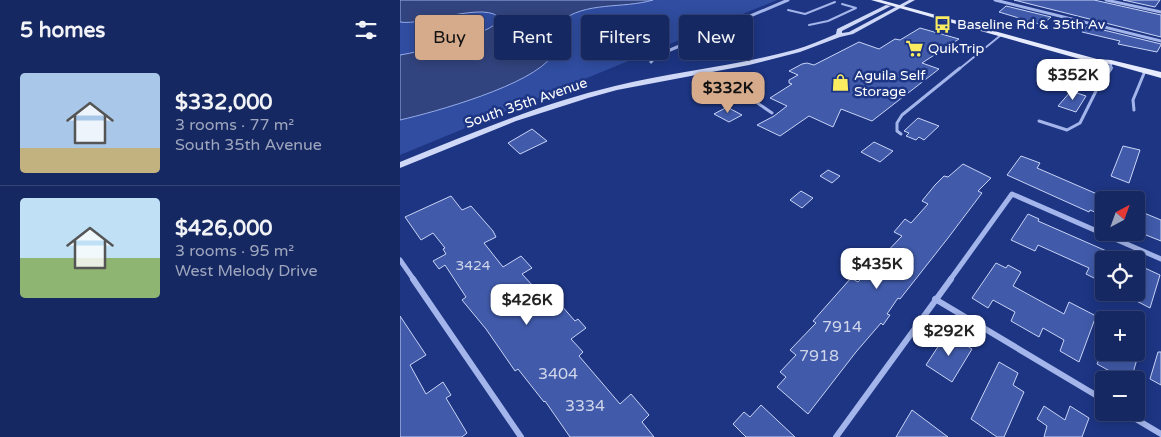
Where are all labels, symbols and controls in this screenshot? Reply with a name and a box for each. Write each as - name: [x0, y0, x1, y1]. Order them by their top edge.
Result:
- bus stop icon: Baseline Rd & 35th Av: [933, 14, 953, 34]
- chip: Buy: [415, 15, 484, 60]
- chip: Rent: [494, 15, 571, 60]
- chip: Filters: [581, 15, 669, 60]
- chip: New: [679, 15, 753, 60]
- icon: filters: [352, 16, 380, 44]
- place label: Baseline Rd & 35th Av: [957, 16, 1106, 33]
- text: 5 homes: [20, 18, 105, 43]
- supermarket icon: QuikTrip: [904, 38, 924, 58]
- place label: QuikTrip: [928, 40, 984, 57]
- pin: $352K: [1038, 58, 1108, 101]
- text: $352K: [1048, 65, 1098, 85]
- place label: Aguila Self Storage: [854, 67, 926, 100]
- pin: $332K: [693, 72, 763, 114]
- shop icon: Aguila Self Storage: [830, 73, 850, 93]
- street label: South 35th Avenue: [463, 74, 590, 132]
- text: $332K: [703, 78, 753, 98]
- text: $332,000: [175, 90, 273, 115]
- icon: home: [60, 93, 120, 153]
- text: 3 rooms · 77 m²: [175, 115, 294, 135]
- text: South 35th Avenue: [175, 135, 322, 155]
- north arrow: [1095, 191, 1145, 241]
- map controls: [1095, 191, 1145, 421]
- text: $426,000: [175, 216, 273, 241]
- icon: home: [60, 218, 120, 278]
- text: 3 rooms · 95 m²: [175, 241, 294, 261]
- pin: $435K: [842, 248, 912, 290]
- button: locate: [1095, 251, 1145, 301]
- text: $435K: [852, 254, 902, 274]
- house number: 3424: [455, 257, 491, 274]
- text: West Melody Drive: [175, 261, 318, 281]
- pin: $426K: [492, 284, 562, 326]
- text: $426K: [502, 290, 552, 310]
- button: +: [1095, 311, 1145, 361]
- pin: $292K: [914, 314, 984, 357]
- house number: 7914: [822, 317, 862, 337]
- text: $292K: [924, 321, 974, 341]
- house number: 7918: [799, 346, 839, 366]
- house number: 3404: [538, 364, 578, 384]
- button: −: [1095, 371, 1145, 421]
- house number: 3334: [565, 396, 605, 416]

